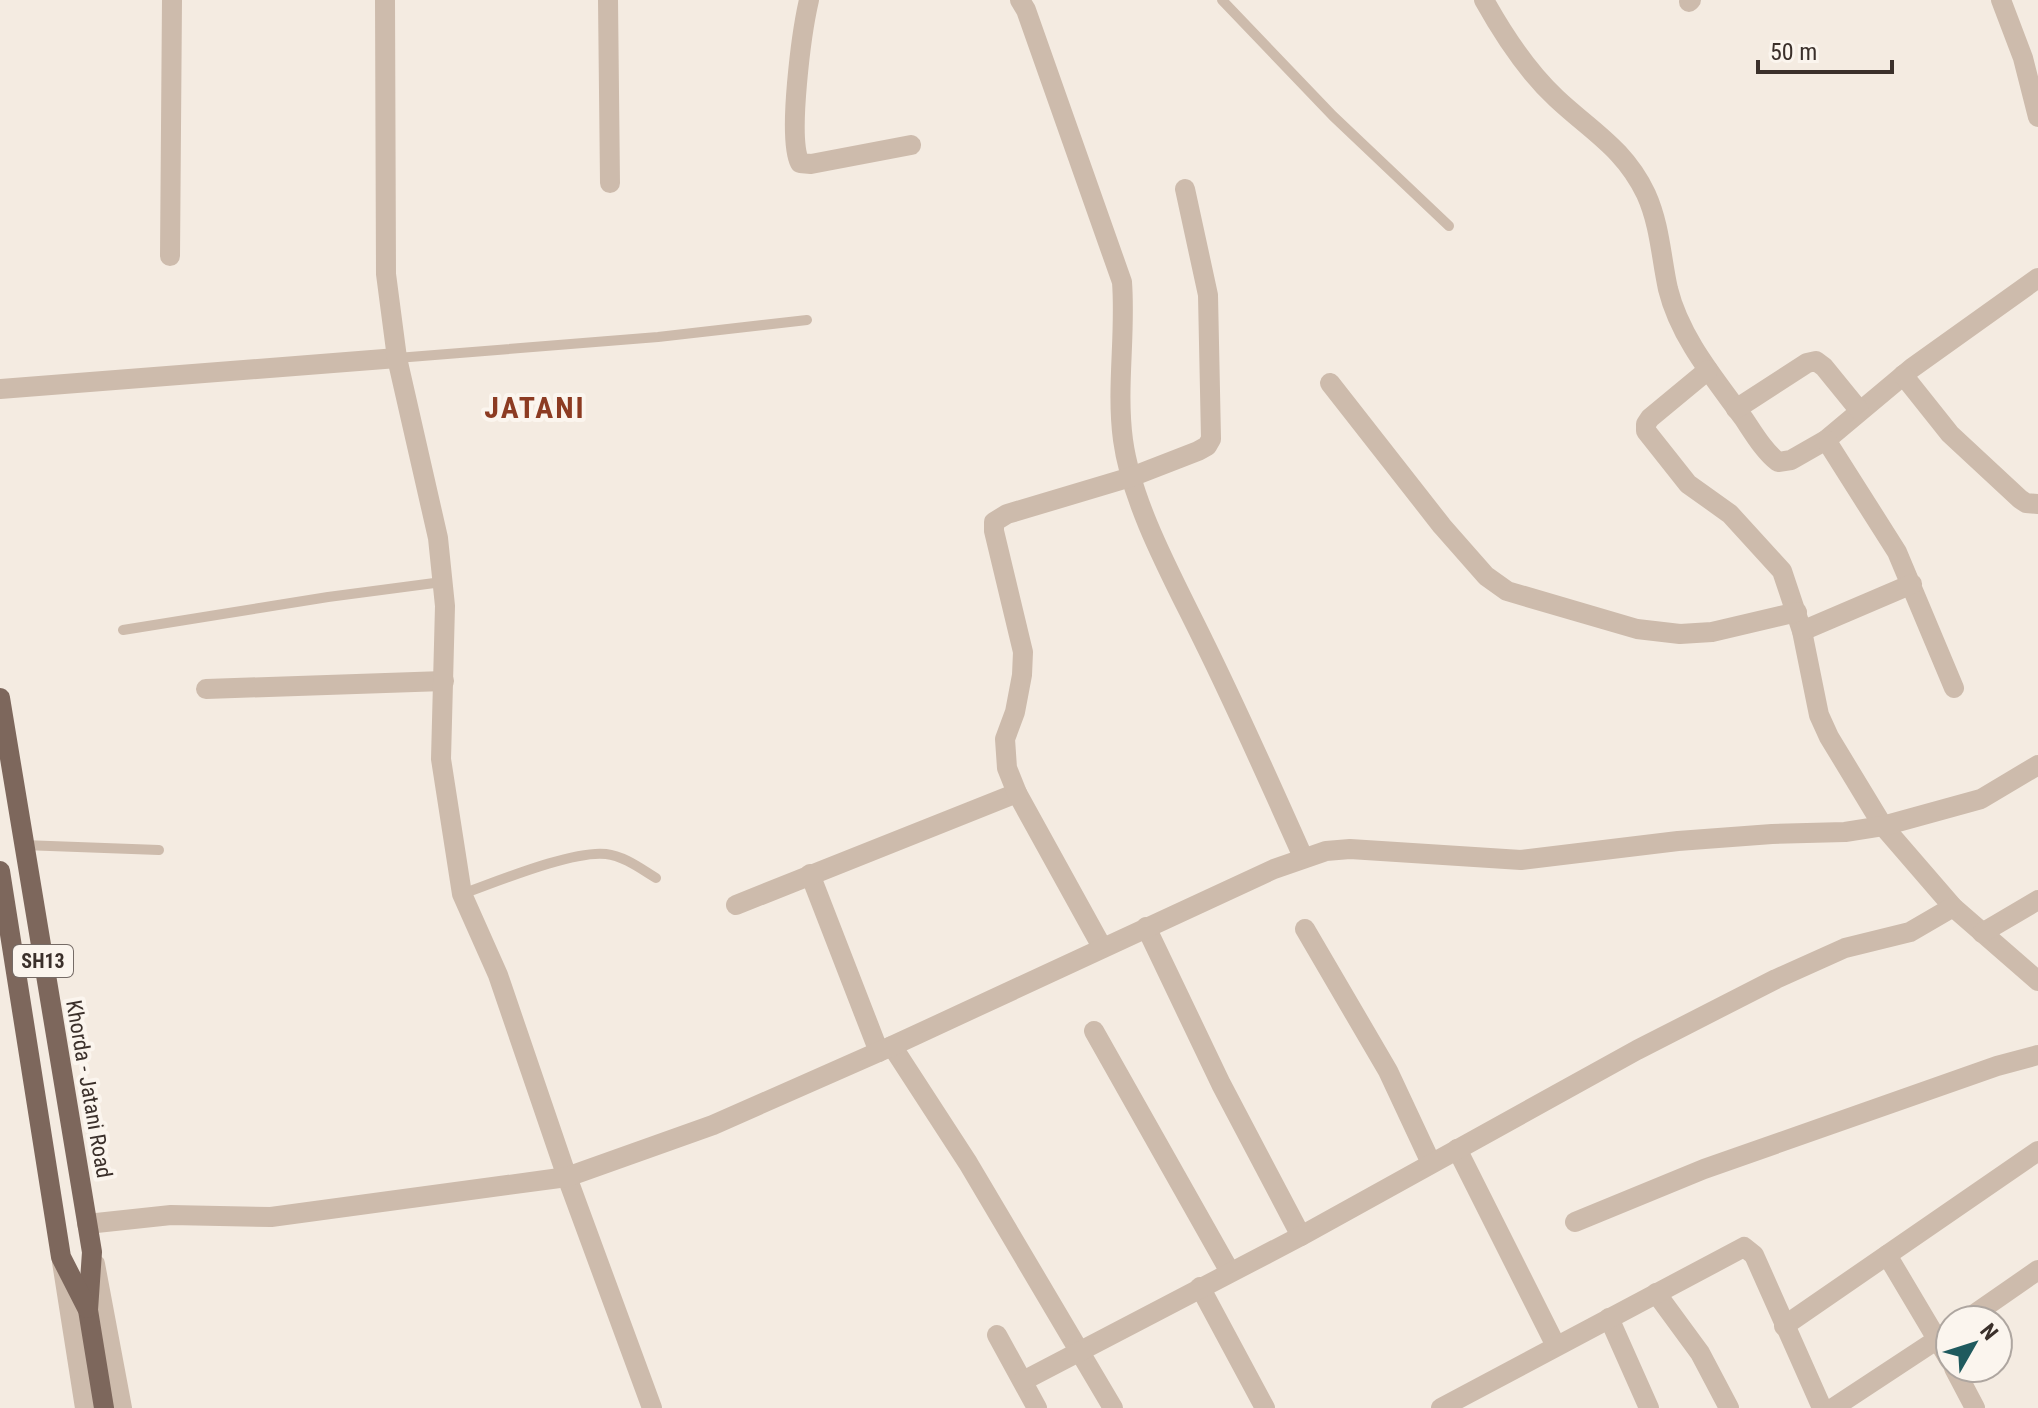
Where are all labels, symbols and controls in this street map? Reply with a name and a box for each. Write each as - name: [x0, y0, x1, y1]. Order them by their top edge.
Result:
- scale bar: [1758, 24, 1892, 74]
- text: 50 m: [1770, 38, 1817, 66]
- district label: JATANI: [484, 390, 586, 425]
- road number: SH13: [13, 945, 73, 977]
- street label: Khorda - Jatani Road: [61, 998, 117, 1180]
- north arrow: [1934, 1304, 2014, 1384]
- text: N: [1975, 1319, 2003, 1345]

